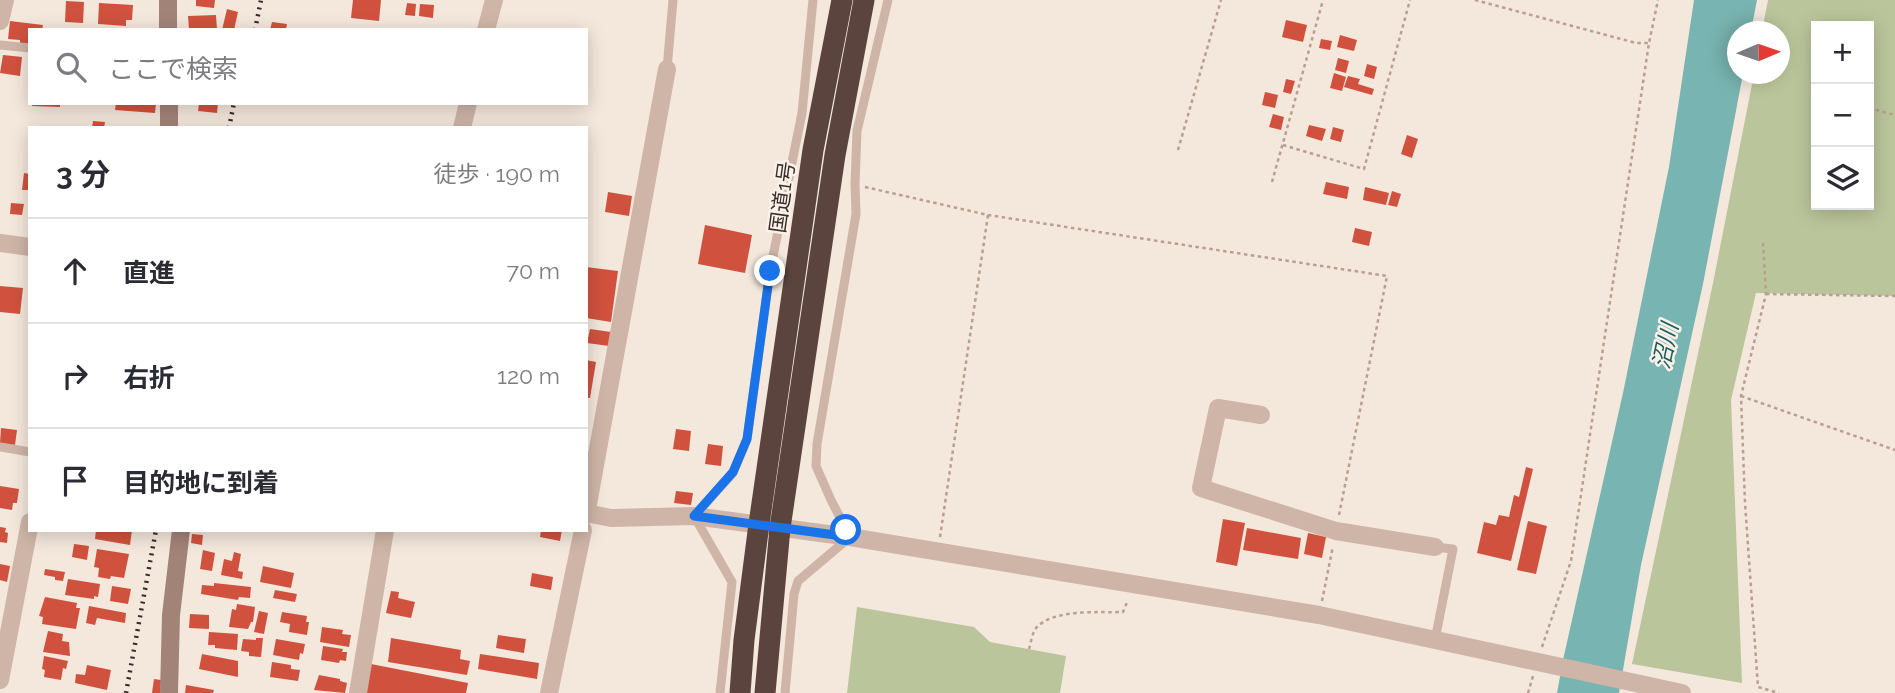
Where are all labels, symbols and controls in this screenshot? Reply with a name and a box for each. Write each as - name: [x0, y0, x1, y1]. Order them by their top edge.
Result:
- north arrow: [1727, 21, 1790, 84]
- map controls: [1811, 21, 1874, 210]
- button: +: [1811, 21, 1874, 84]
- search box: [28, 28, 588, 105]
- icon: search: [52, 48, 90, 86]
- text: ここで検索: [108, 54, 238, 84]
- button: −: [1811, 84, 1874, 147]
- button: layers: [1811, 147, 1874, 210]
- text: 3 分: [56, 157, 110, 192]
- text: 徒歩 · 190 m: [434, 160, 560, 187]
- street label: 国道1号: [765, 160, 799, 234]
- icon: ahead: [56, 252, 94, 290]
- route end: [754, 255, 785, 286]
- text: 70 m: [507, 257, 560, 284]
- text: 直進: [123, 258, 175, 288]
- water label: 沼川: [1647, 318, 1684, 371]
- icon: right: [56, 357, 94, 395]
- text: 120 m: [497, 362, 560, 389]
- text: 右折: [123, 363, 175, 393]
- icon: arrive: [56, 462, 94, 500]
- text: 目的地に到着: [123, 468, 279, 498]
- route start: [830, 514, 861, 545]

